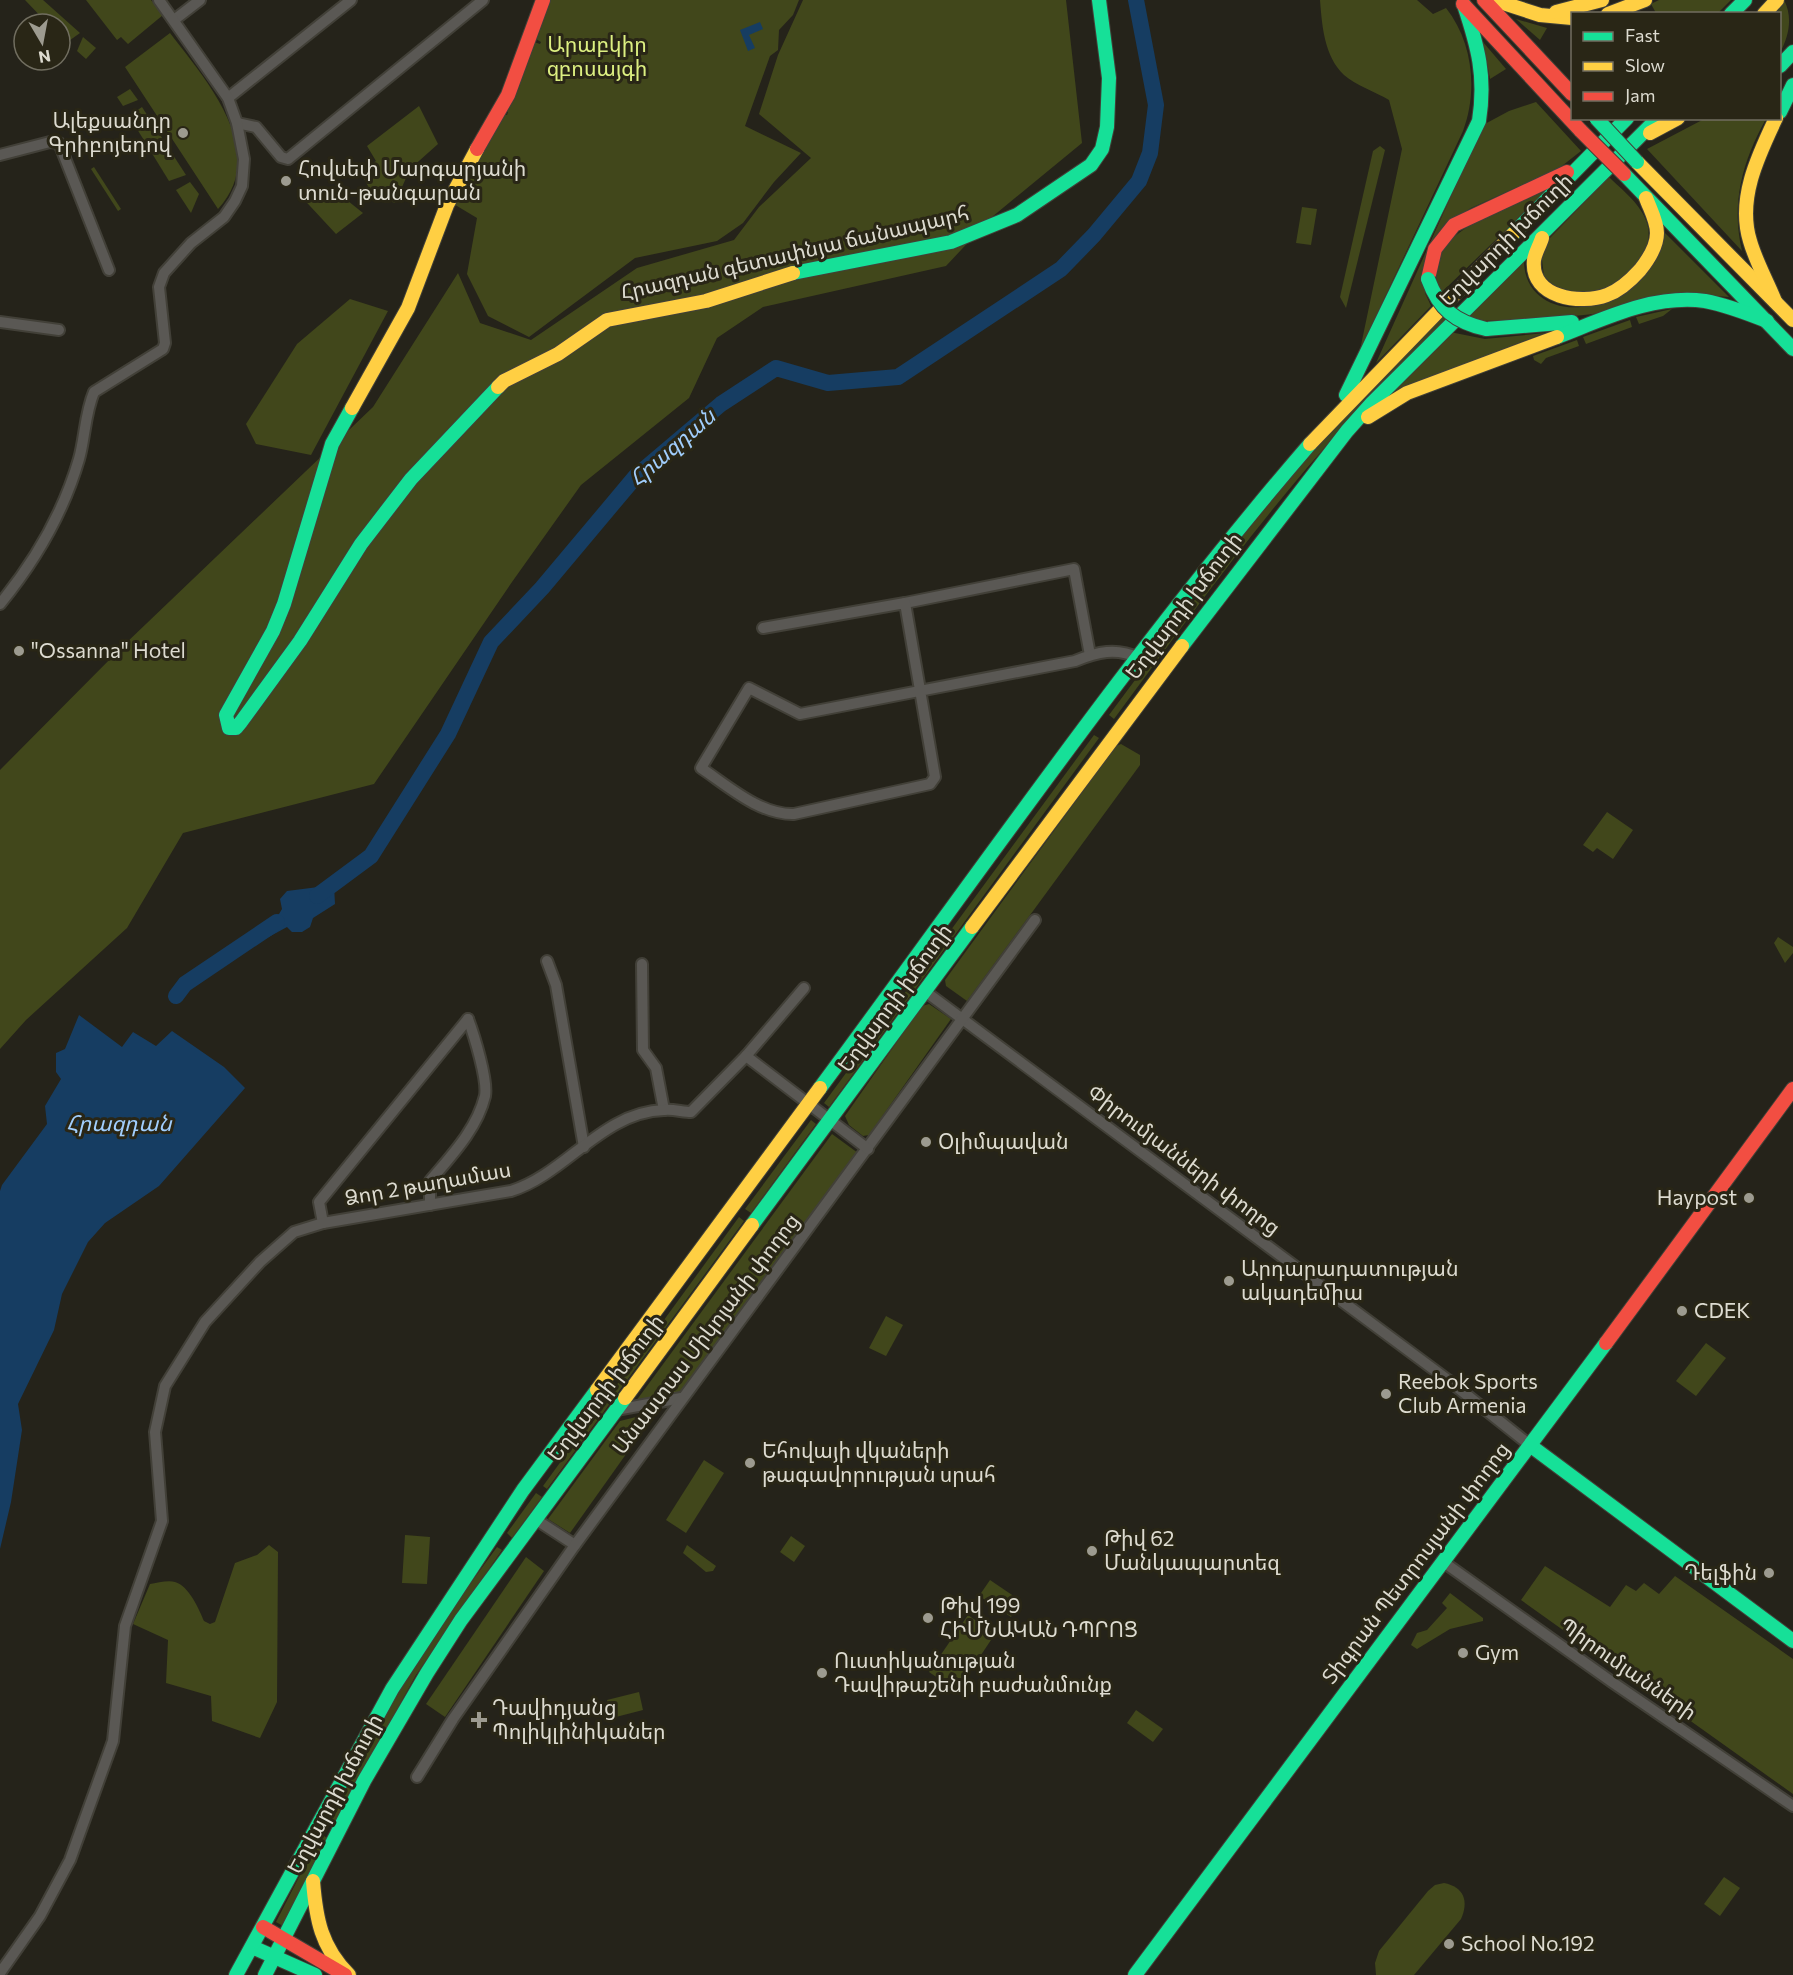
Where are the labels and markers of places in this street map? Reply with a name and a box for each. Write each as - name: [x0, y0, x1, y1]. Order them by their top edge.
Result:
- place label: Ալեքսանդր Գրիբոյեդով: [48, 107, 171, 157]
- marker: Ալեքսանդր Գրիբոյեդով: [176, 126, 190, 140]
- place label: Հովսեփ Մարգարյանի տուն-թանգարան: [298, 155, 526, 205]
- marker: Հովսեփ Մարգարյանի տուն-թանգարան: [279, 174, 293, 188]
- place label: "Ossanna" Hotel: [31, 637, 186, 662]
- marker: "Ossanna" Hotel: [12, 644, 26, 658]
- place label: Օլիմպավան: [938, 1128, 1069, 1154]
- marker: Օլիմպավան: [919, 1135, 933, 1149]
- place label: Haypost: [1657, 1184, 1737, 1209]
- marker: Haypost: [1742, 1191, 1756, 1205]
- place label: Արդարադատության ակադեմիա: [1241, 1255, 1458, 1305]
- marker: Արդարադատության ակադեմիա: [1222, 1274, 1236, 1288]
- place label: CDEK: [1694, 1297, 1750, 1322]
- marker: CDEK: [1675, 1304, 1689, 1318]
- place label: Reebok Sports Club Armenia: [1398, 1368, 1538, 1417]
- marker: Reebok Sports Club Armenia: [1379, 1387, 1393, 1401]
- place label: Եհովայի վկաների թագավորության սրահ: [762, 1437, 996, 1487]
- marker: Եհովայի վկաների թագավորության սրահ: [743, 1456, 757, 1470]
- place label: Թիվ 62 Մանկապարտեզ: [1104, 1525, 1281, 1575]
- marker: Թիվ 62 Մանկապարտեզ: [1085, 1544, 1099, 1558]
- place label: Դելֆին: [1684, 1559, 1757, 1585]
- marker: Դելֆին: [1762, 1566, 1776, 1580]
- place label: Թիվ 199 ՀԻՄՆԱԿԱՆ ԴՊՐՈՑ: [940, 1592, 1138, 1641]
- marker: Թիվ 199 ՀԻՄՆԱԿԱՆ ԴՊՐՈՑ: [921, 1611, 935, 1625]
- place label: Gym: [1475, 1639, 1519, 1664]
- marker: Gym: [1456, 1646, 1470, 1660]
- place label: Ուստիկանության Դավիթաշենի բաժանմունք: [834, 1647, 1112, 1697]
- marker: Ուստիկանության Դավիթաշենի բաժանմունք: [815, 1666, 829, 1680]
- place label: Դավիդյանց Պոլիկլինիկաներ: [492, 1694, 666, 1744]
- marker: Դավիդյանց Պոլիկլինիկաներ: [470, 1711, 488, 1729]
- place label: School No.192: [1461, 1930, 1595, 1955]
- marker: School No.192: [1442, 1937, 1456, 1951]

